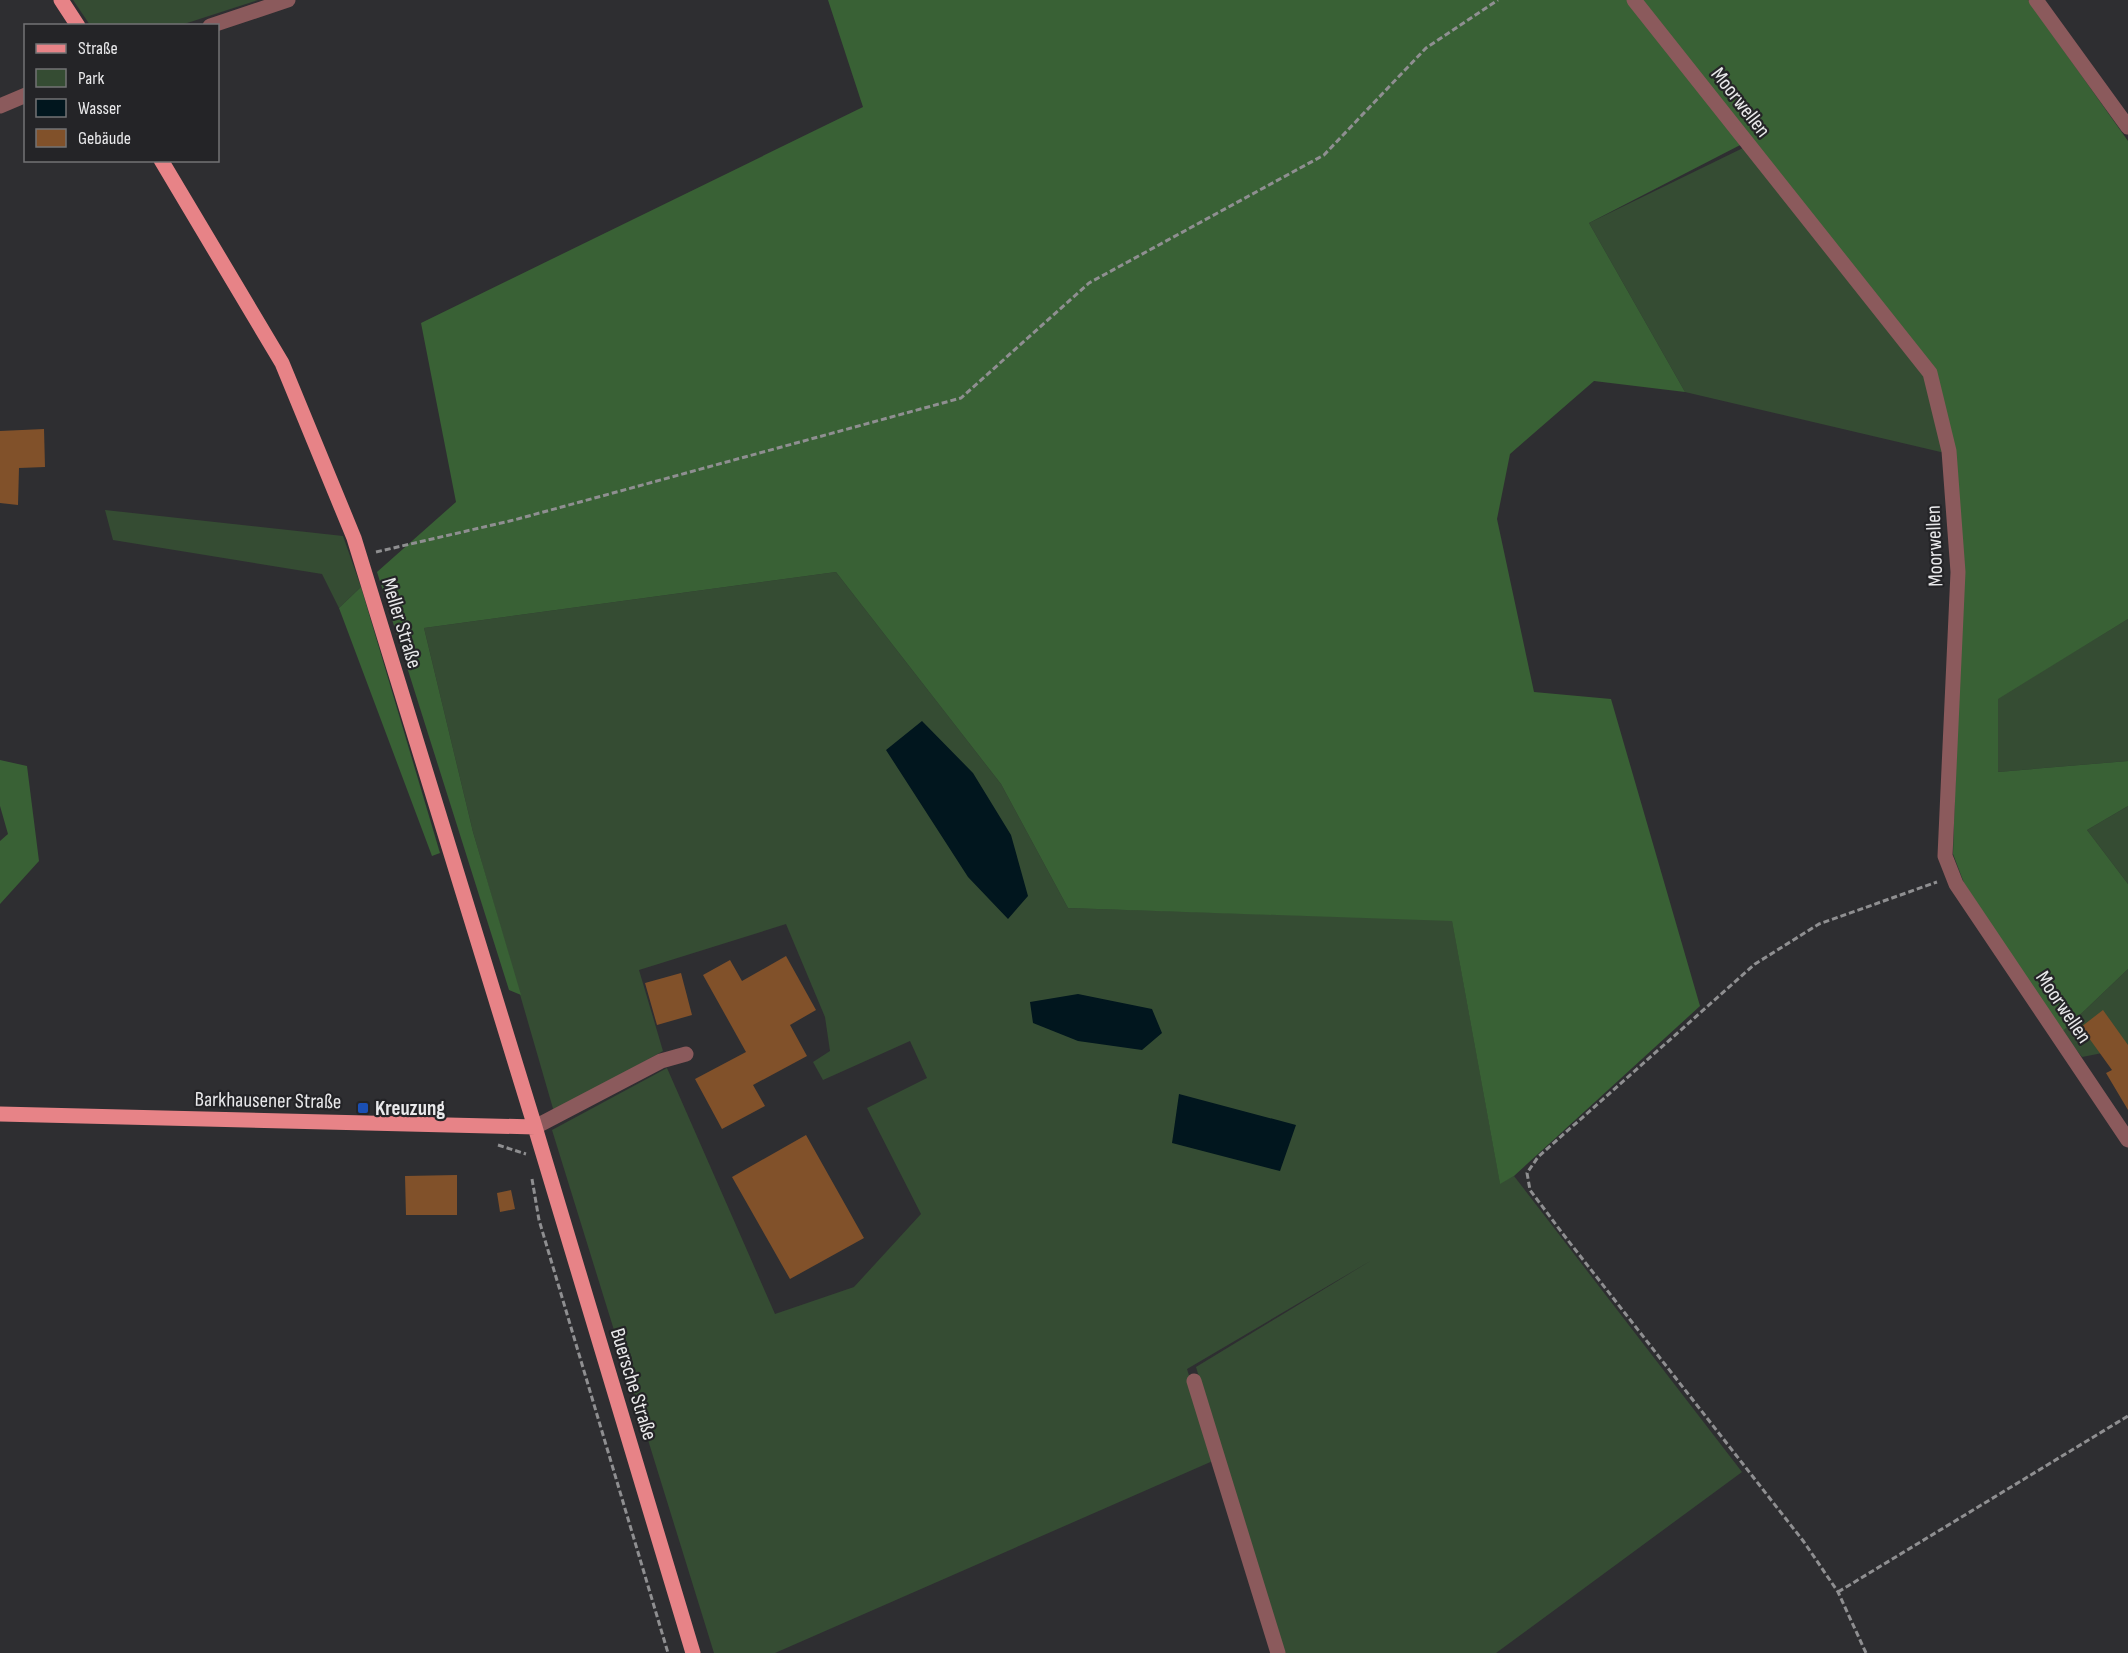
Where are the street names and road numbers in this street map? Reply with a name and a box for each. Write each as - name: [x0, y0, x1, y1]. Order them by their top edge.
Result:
- street label: Moorwellen: [1706, 62, 1776, 142]
- street label: Moorwellen: [1921, 505, 1948, 587]
- street label: Meller Straße: [376, 575, 427, 671]
- street label: Moorwellen: [2030, 966, 2097, 1048]
- street label: Barkhausener Straße: [194, 1087, 342, 1114]
- street label: Buersche Straße: [605, 1325, 662, 1443]

